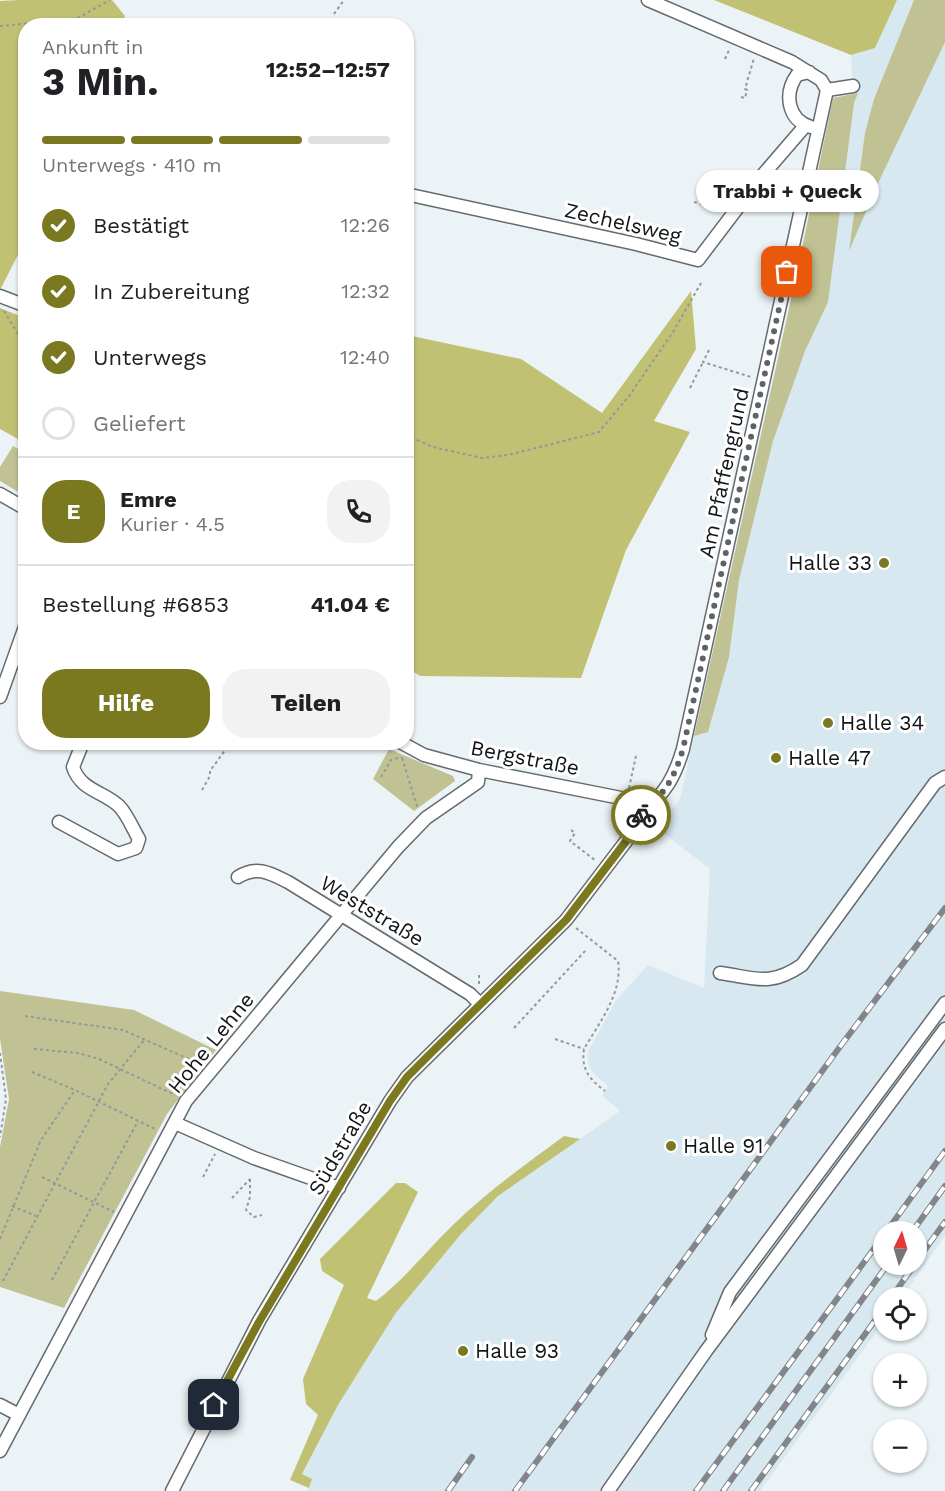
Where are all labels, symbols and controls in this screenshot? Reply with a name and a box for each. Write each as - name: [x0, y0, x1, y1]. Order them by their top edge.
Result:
- text: Ankunft in: [42, 35, 143, 59]
- text: 12:52–12:57: [266, 57, 390, 82]
- text: 3 Min.: [42, 59, 159, 104]
- text: Unterwegs · 410 m: [42, 153, 222, 177]
- callout: Trabbi + Queck: [696, 170, 878, 212]
- text: Trabbi + Queck: [713, 179, 862, 203]
- street label: Zechelsweg: [562, 197, 685, 248]
- icon: check: [42, 209, 75, 242]
- text: Bestätigt: [93, 213, 189, 238]
- text: 12:26: [341, 213, 390, 237]
- pin: [761, 246, 812, 297]
- icon: bag: [770, 255, 803, 288]
- icon: check: [42, 275, 75, 308]
- text: In Zubereitung: [93, 279, 249, 304]
- text: 12:32: [341, 279, 390, 303]
- icon: check: [42, 341, 75, 374]
- text: Unterwegs: [93, 345, 207, 370]
- text: 12:40: [340, 345, 390, 369]
- street label: Am Pfaffengrund: [693, 385, 754, 560]
- text: Geliefert: [93, 411, 185, 436]
- button: phone: [327, 480, 390, 543]
- text: Emre: [120, 487, 177, 512]
- text: E: [67, 499, 80, 524]
- text: Kurier · 4.5: [120, 512, 225, 536]
- place label: Halle 33: [788, 550, 872, 575]
- marker: Halle 33: [877, 556, 891, 570]
- text: Bestellung #6853: [42, 592, 229, 617]
- text: 41.04 €: [311, 592, 390, 617]
- button: Hilfe: [42, 669, 210, 738]
- button: Teilen: [222, 669, 390, 738]
- place label: Halle 34: [840, 710, 924, 735]
- marker: Halle 34: [821, 716, 835, 730]
- street label: Bergstraße: [469, 735, 582, 780]
- place label: Halle 47: [788, 745, 871, 770]
- marker: Halle 47: [769, 751, 783, 765]
- courier: [611, 785, 671, 845]
- icon: bike: [625, 799, 658, 832]
- street label: Weststraße: [316, 870, 429, 951]
- street label: Hohe Lehne: [162, 987, 259, 1098]
- street label: Südstraße: [303, 1096, 377, 1199]
- place label: Halle 91: [683, 1133, 763, 1158]
- marker: Halle 91: [664, 1139, 678, 1153]
- north arrow: [873, 1221, 927, 1275]
- map controls: [873, 1221, 927, 1473]
- button: locate: [873, 1287, 927, 1341]
- place label: Halle 93: [475, 1338, 559, 1363]
- marker: Halle 93: [456, 1344, 470, 1358]
- button: +: [873, 1353, 927, 1407]
- pin: [188, 1379, 239, 1430]
- icon: home: [197, 1388, 230, 1421]
- button: −: [873, 1419, 927, 1473]

